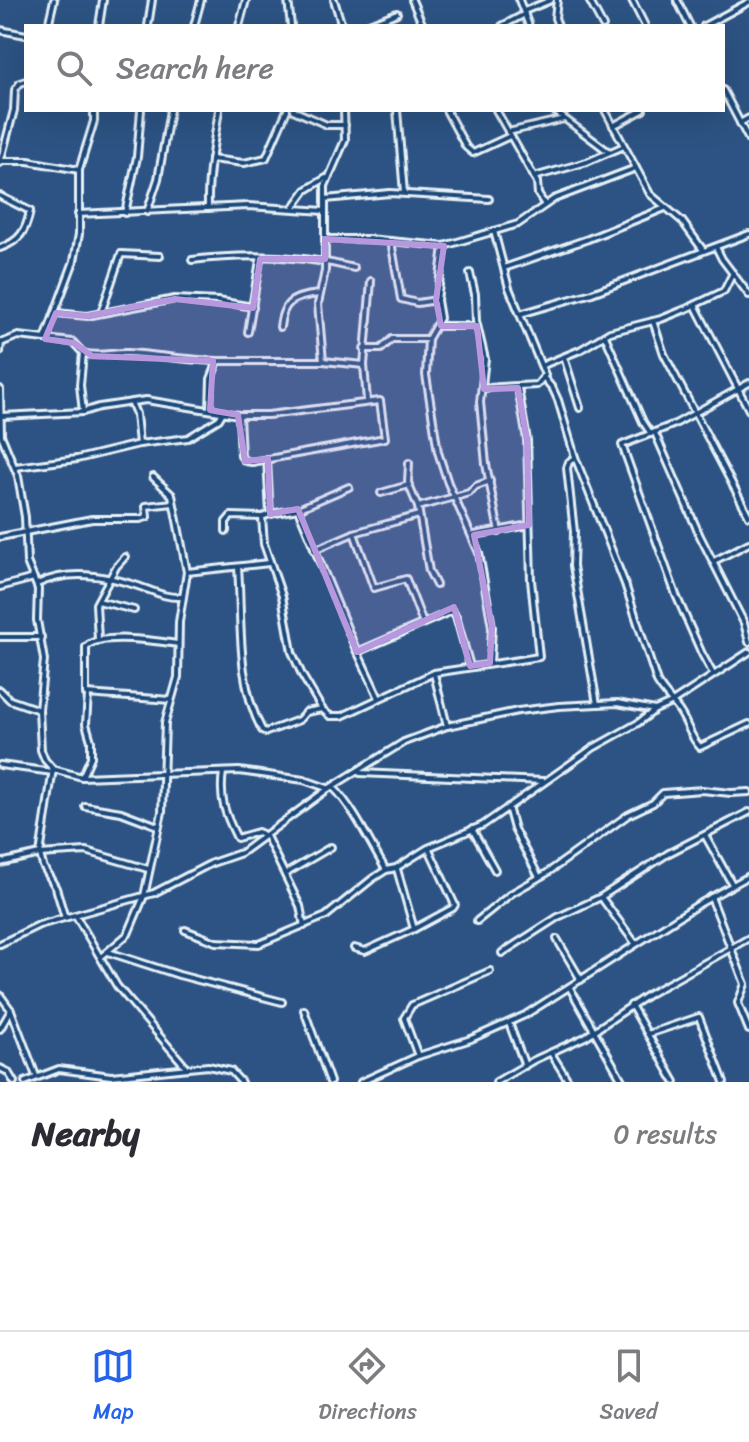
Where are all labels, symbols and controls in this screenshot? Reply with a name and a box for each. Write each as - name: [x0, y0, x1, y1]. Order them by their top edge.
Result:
- search box: [24, 24, 725, 112]
- text: Search here: [116, 41, 274, 95]
- icon: search: [52, 46, 96, 90]
- text: Nearby: [32, 1104, 140, 1164]
- text: 0 results: [613, 1111, 717, 1157]
- tab: Map: [91, 1344, 135, 1431]
- tab: Directions: [318, 1344, 417, 1431]
- tab: Saved: [600, 1344, 658, 1431]

